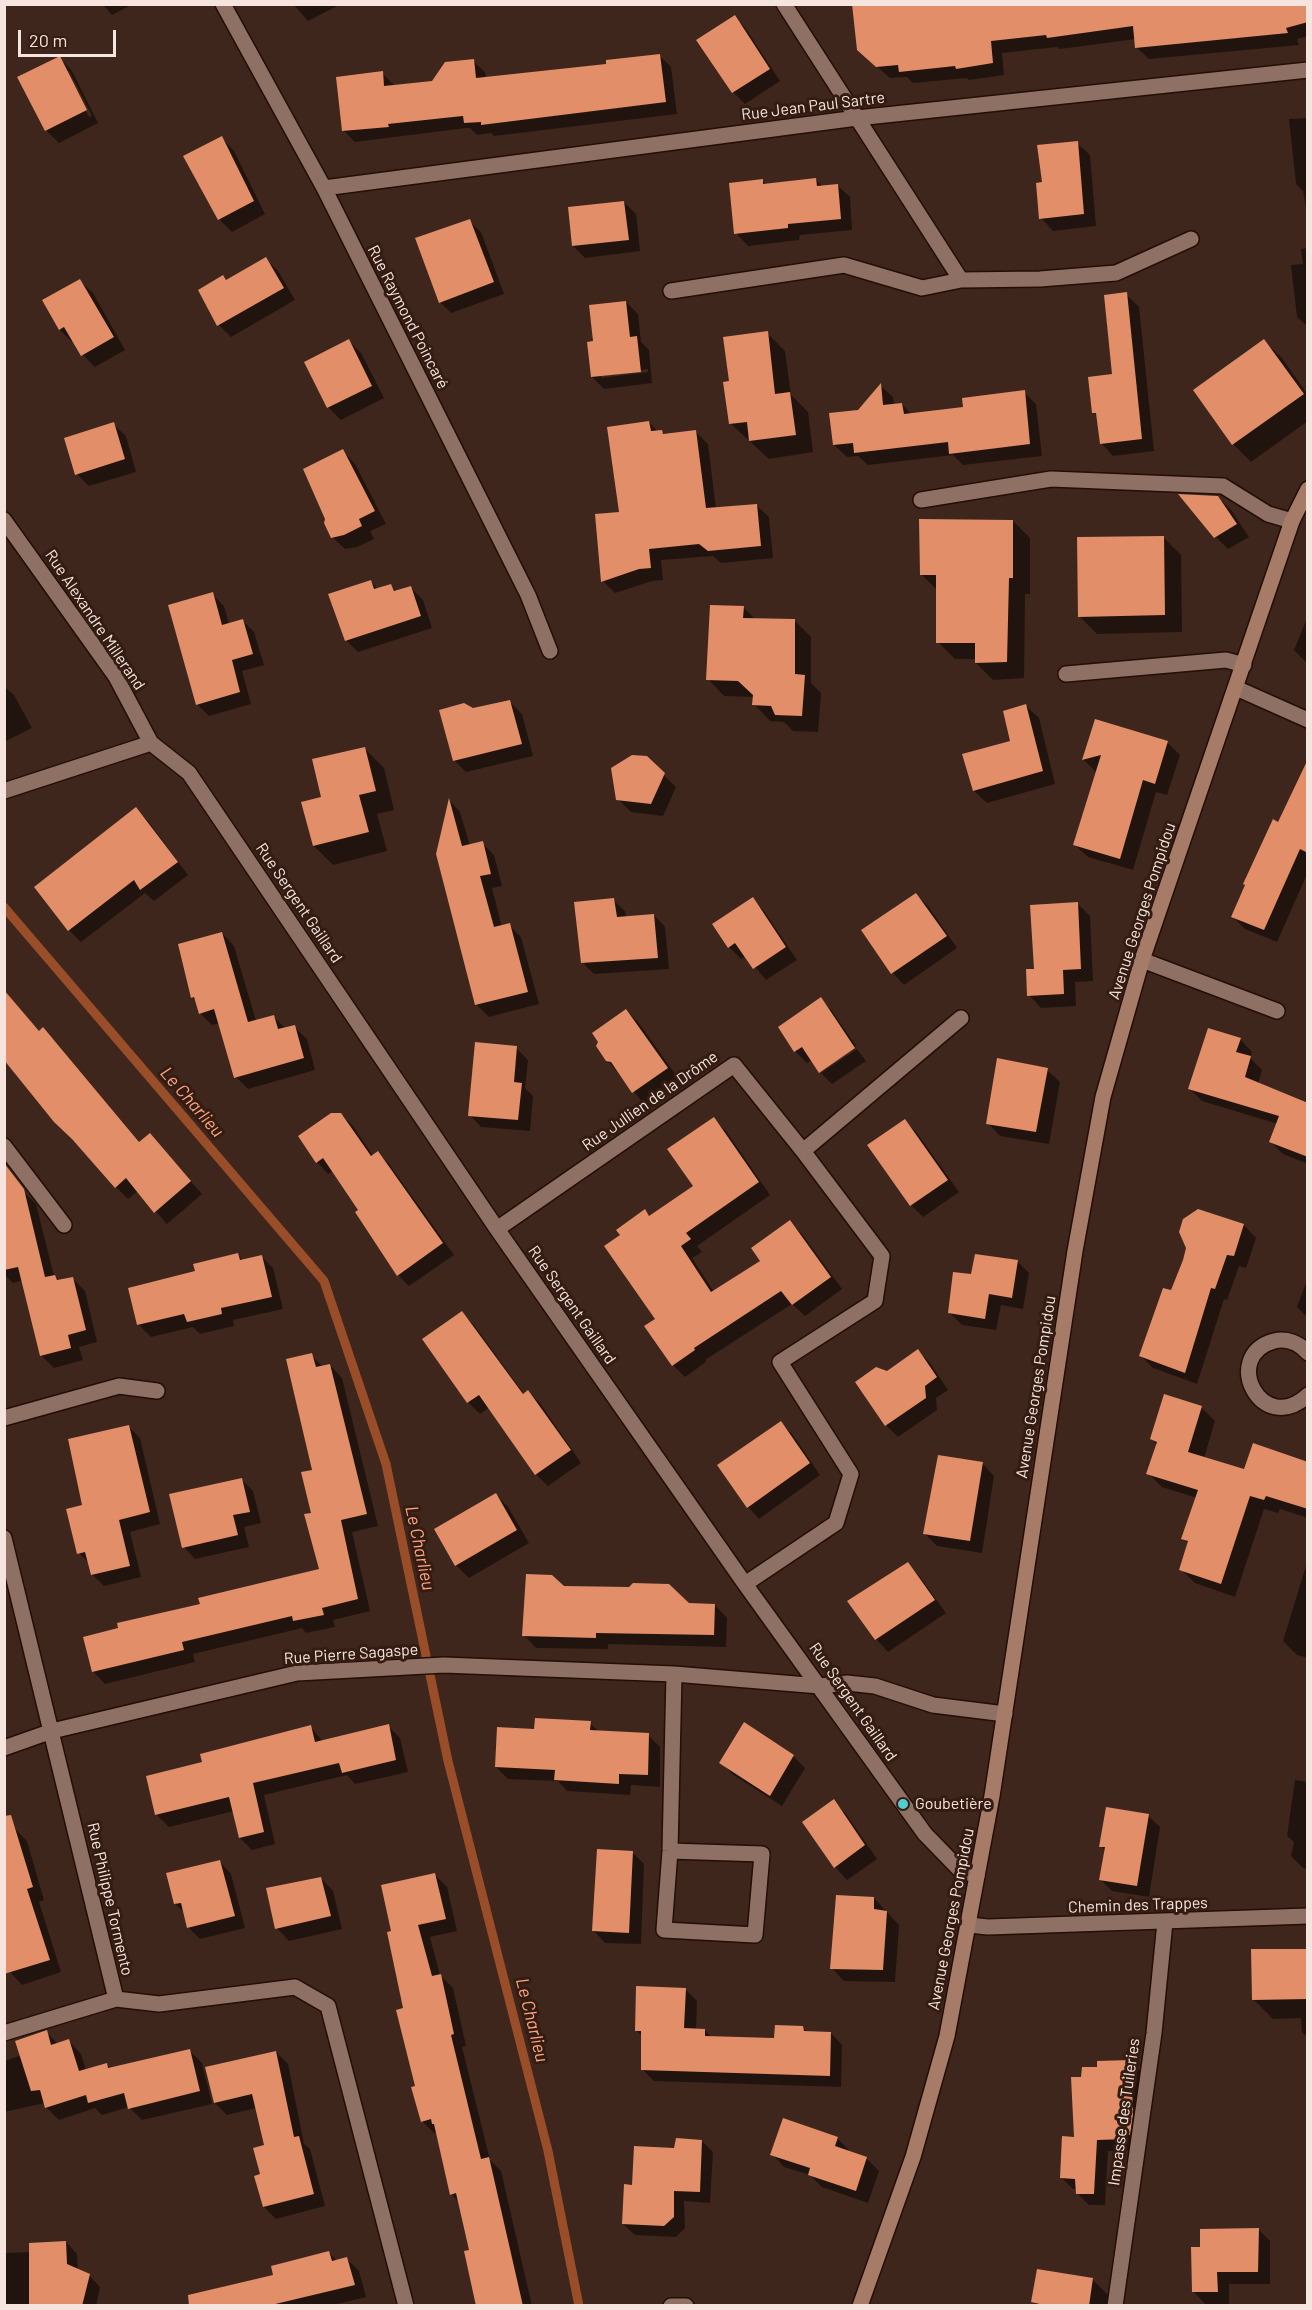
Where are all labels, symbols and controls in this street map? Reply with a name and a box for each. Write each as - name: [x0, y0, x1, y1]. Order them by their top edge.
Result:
- scale bar: [21, 18, 118, 56]
- text: 20 m: [29, 29, 67, 51]
- street label: Rue Jean Paul Sartre: [740, 88, 886, 124]
- street label: Rue Raymond Poincaré: [363, 242, 453, 392]
- street label: Rue Alexandre Millerand: [41, 546, 149, 694]
- street label: Avenue Georges Pompidou: [1104, 820, 1180, 1002]
- street label: Rue Sergent Gaillard: [252, 839, 346, 967]
- street label: Rue Jullien de la Drôme: [579, 1047, 721, 1155]
- water label: Le Charlieu: [156, 1063, 228, 1141]
- street label: Rue Sergent Gaillard: [524, 1242, 620, 1368]
- street label: Avenue Georges Pompidou: [1012, 1294, 1060, 1480]
- water label: Le Charlieu: [401, 1504, 439, 1592]
- street label: Rue Sergent Gaillard: [805, 1639, 901, 1765]
- street label: Rue Pierre Sagaspe: [283, 1640, 419, 1668]
- place label: Goubetière: [915, 1794, 992, 1814]
- marker: Goubetière: [896, 1797, 910, 1811]
- street label: Rue Philippe Tormento: [83, 1821, 137, 1977]
- street label: Avenue Georges Pompidou: [924, 1827, 978, 2011]
- street label: Chemin des Trappes: [1068, 1893, 1208, 1917]
- water label: Le Charlieu: [511, 1976, 553, 2064]
- street label: Impasse des Tuileries: [1104, 2037, 1144, 2187]

